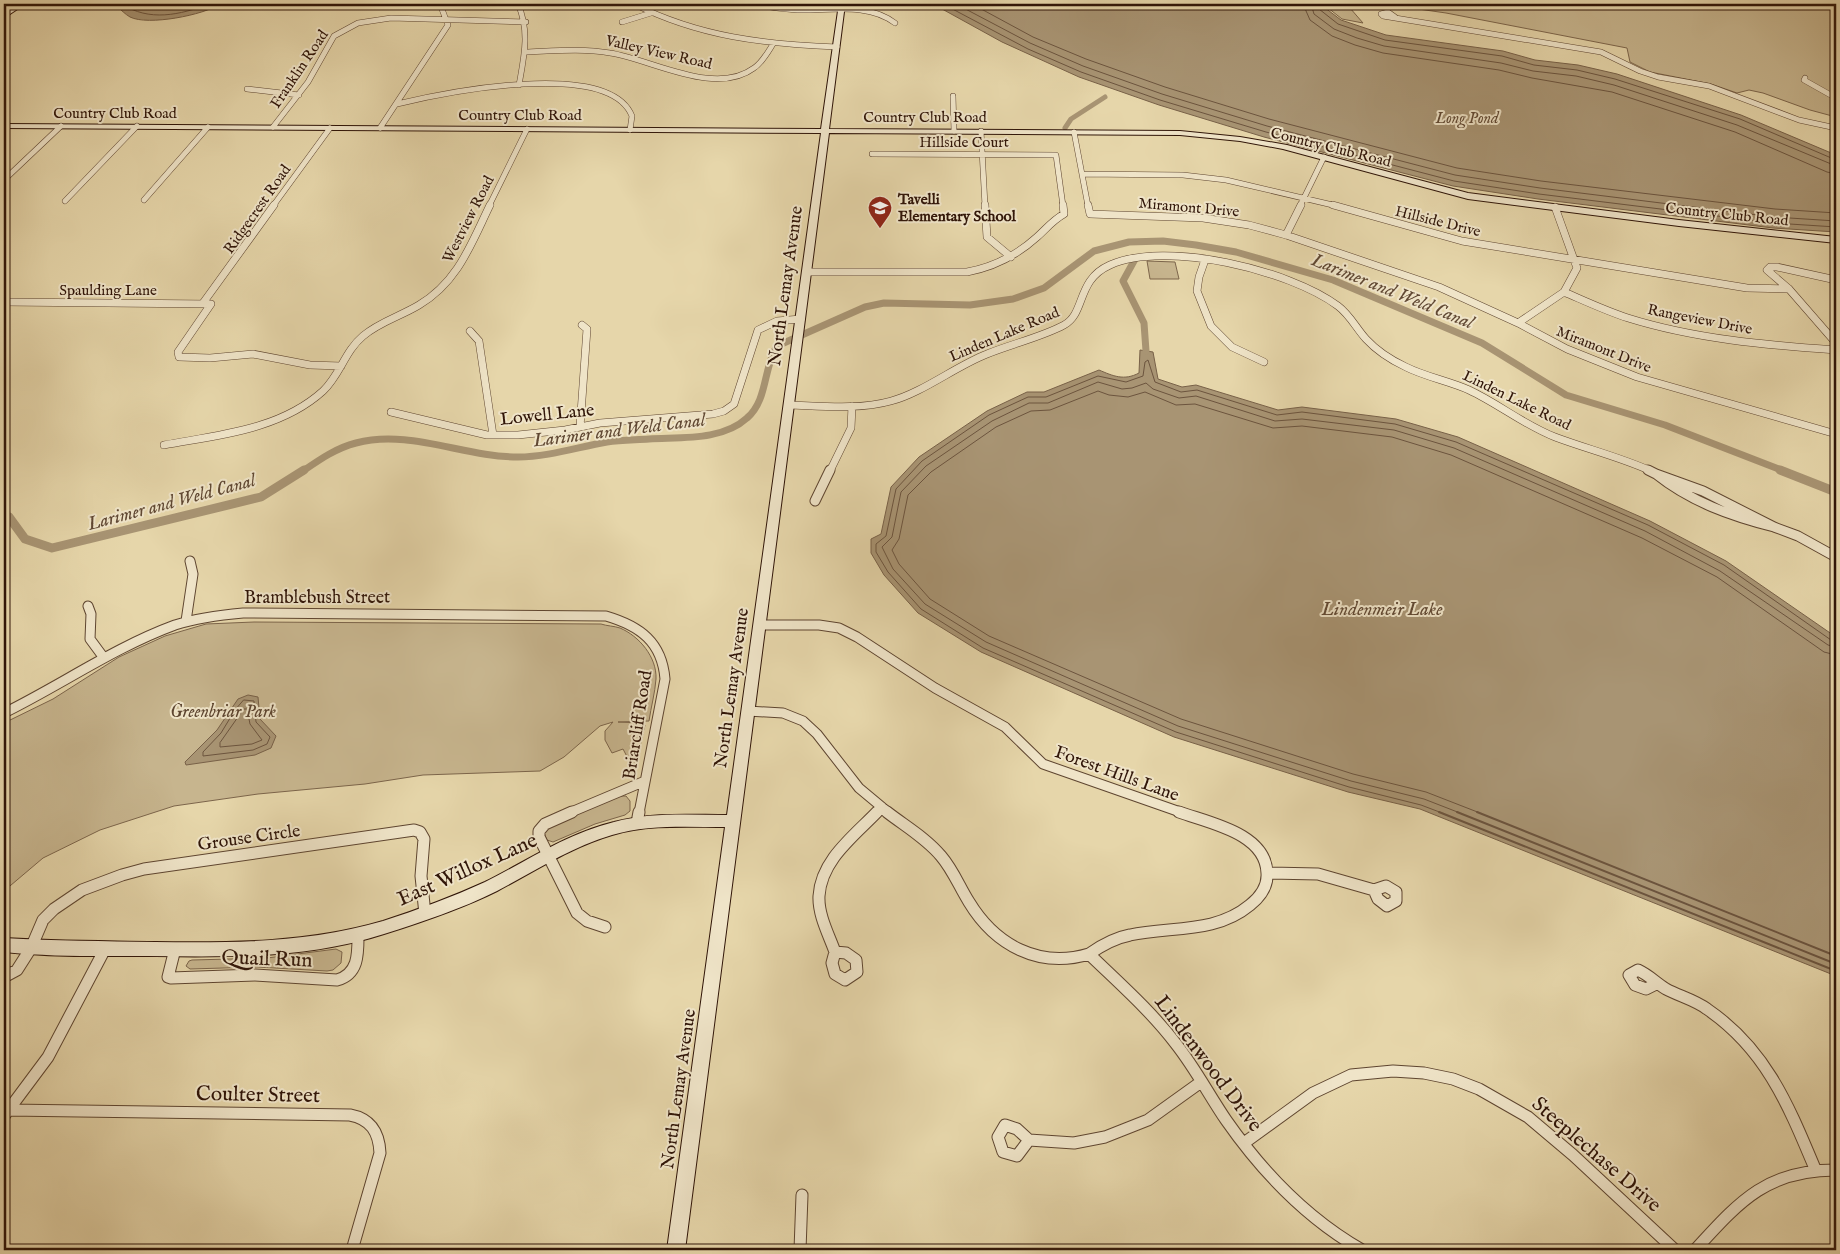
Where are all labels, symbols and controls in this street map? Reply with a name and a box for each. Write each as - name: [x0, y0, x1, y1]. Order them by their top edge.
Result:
- street label: Franklin Road: [266, 26, 333, 112]
- street label: Valley View Road: [603, 31, 715, 74]
- street label: Country Club Road: [53, 104, 178, 123]
- street label: Country Club Road: [458, 106, 583, 125]
- street label: Country Club Road: [863, 108, 988, 127]
- water label: Long Pond: [1435, 109, 1500, 129]
- street label: Country Club Road: [1269, 123, 1394, 172]
- street label: Hillside Court: [919, 133, 1009, 152]
- street label: Ridgecrest Road: [220, 160, 296, 258]
- street label: Westview Road: [438, 172, 499, 266]
- place label: Tavelli Elementary School: [897, 190, 1017, 226]
- street label: Miramont Drive: [1138, 194, 1240, 221]
- school or university icon: Tavelli Elementary School: [867, 195, 893, 229]
- street label: Country Club Road: [1665, 199, 1790, 231]
- street label: Hillside Drive: [1393, 202, 1483, 241]
- street label: North Lemay Avenue: [764, 205, 809, 368]
- water label: Larimer and Weld Canal: [1307, 248, 1478, 336]
- street label: Spaulding Lane: [59, 281, 157, 300]
- street label: Rangeview Drive: [1646, 300, 1754, 339]
- street label: Linden Lake Road: [946, 302, 1063, 366]
- street label: Miramont Drive: [1553, 322, 1654, 377]
- street label: Linden Lake Road: [1460, 366, 1575, 435]
- street label: Lowell Lane: [499, 399, 595, 432]
- water label: Larimer and Weld Canal: [531, 408, 708, 454]
- water label: Larimer and Weld Canal: [84, 469, 260, 537]
- street label: Bramblebush Street: [244, 587, 390, 610]
- water label: Lindenmeir Lake: [1320, 598, 1443, 622]
- street label: North Lemay Avenue: [710, 607, 755, 770]
- street label: Briarcliff Road: [618, 668, 659, 782]
- park label: Greenbriar Park: [170, 701, 276, 724]
- street label: Forest Hills Lane: [1051, 741, 1182, 808]
- street label: Grouse Circle: [196, 820, 302, 857]
- street label: East Willox Lane: [393, 827, 542, 913]
- street label: Quail Run: [221, 944, 313, 975]
- street label: Lindenwood Drive: [1148, 990, 1268, 1138]
- street label: North Lemay Avenue: [657, 1008, 702, 1171]
- street label: Coulter Street: [196, 1081, 320, 1110]
- street label: Steeplechase Drive: [1525, 1091, 1667, 1219]

